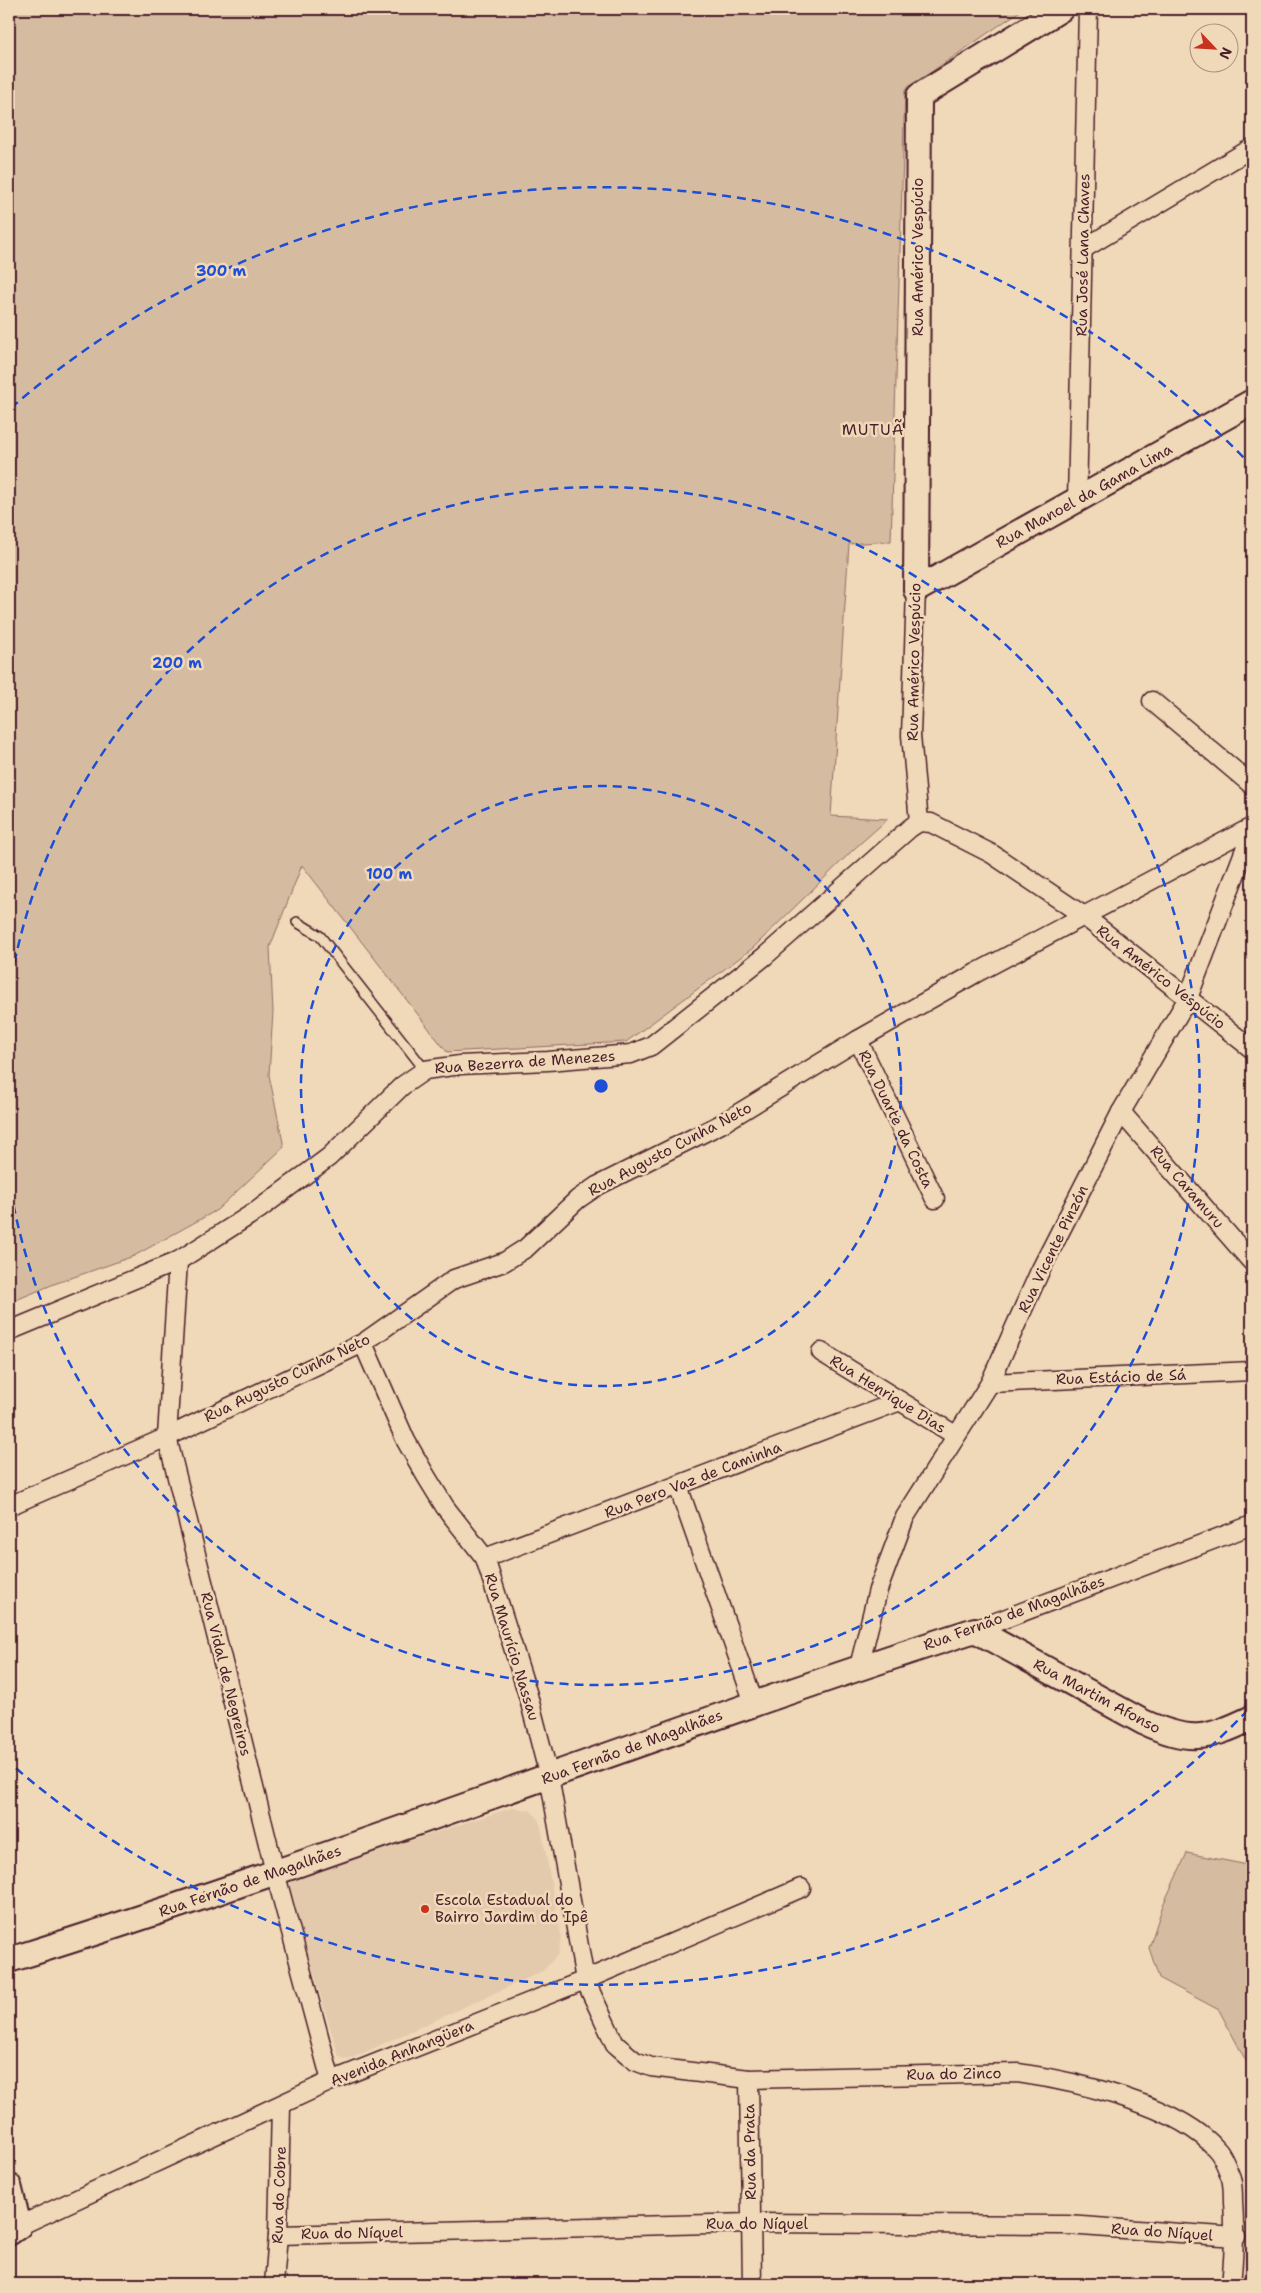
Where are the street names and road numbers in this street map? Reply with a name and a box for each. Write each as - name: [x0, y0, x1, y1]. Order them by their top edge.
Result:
- street label: Rua José Lana Chaves: [1072, 173, 1094, 337]
- street label: Rua Américo Vespúcio: [908, 178, 928, 336]
- street label: Rua Manoel da Gama Lima: [992, 439, 1176, 553]
- street label: Rua Américo Vespúcio: [903, 583, 925, 741]
- street label: Rua Américo Vespúcio: [1092, 920, 1230, 1034]
- street label: Rua Bezerra de Menezes: [434, 1046, 616, 1078]
- street label: Rua Duarte da Costa: [854, 1047, 938, 1192]
- street label: Rua Augusto Cunha Neto: [585, 1097, 755, 1201]
- street label: Rua Caramuru: [1146, 1142, 1228, 1232]
- street label: Rua Vicente Pinzón: [1013, 1182, 1093, 1316]
- street label: Rua Augusto Cunha Neto: [201, 1329, 373, 1427]
- street label: Rua Henrique Dias: [826, 1350, 950, 1438]
- street label: Rua Estácio de Sá: [1055, 1365, 1187, 1389]
- street label: Rua Pero Vaz de Caminha: [602, 1437, 785, 1523]
- street label: Rua Maurício Nassau: [480, 1571, 544, 1723]
- street label: Rua Fernão de Magalhães: [921, 1571, 1107, 1655]
- street label: Rua Vidal de Negreiros: [196, 1590, 256, 1758]
- street label: Rua Martim Afonso: [1030, 1654, 1164, 1738]
- street label: Rua Fernão de Magalhães: [539, 1705, 725, 1789]
- street label: Rua Fernão de Magalhães: [156, 1840, 344, 1922]
- street label: Avenida Anhangüera: [327, 2015, 477, 2091]
- street label: Rua do Zinco: [906, 2063, 1002, 2085]
- street label: Rua da Prata: [739, 2103, 761, 2200]
- street label: Rua do Cobre: [267, 2146, 291, 2244]
- street label: Rua do Níquel: [706, 2214, 809, 2234]
- street label: Rua do Níquel: [1110, 2218, 1214, 2246]
- street label: Rua do Níquel: [301, 2222, 404, 2244]

